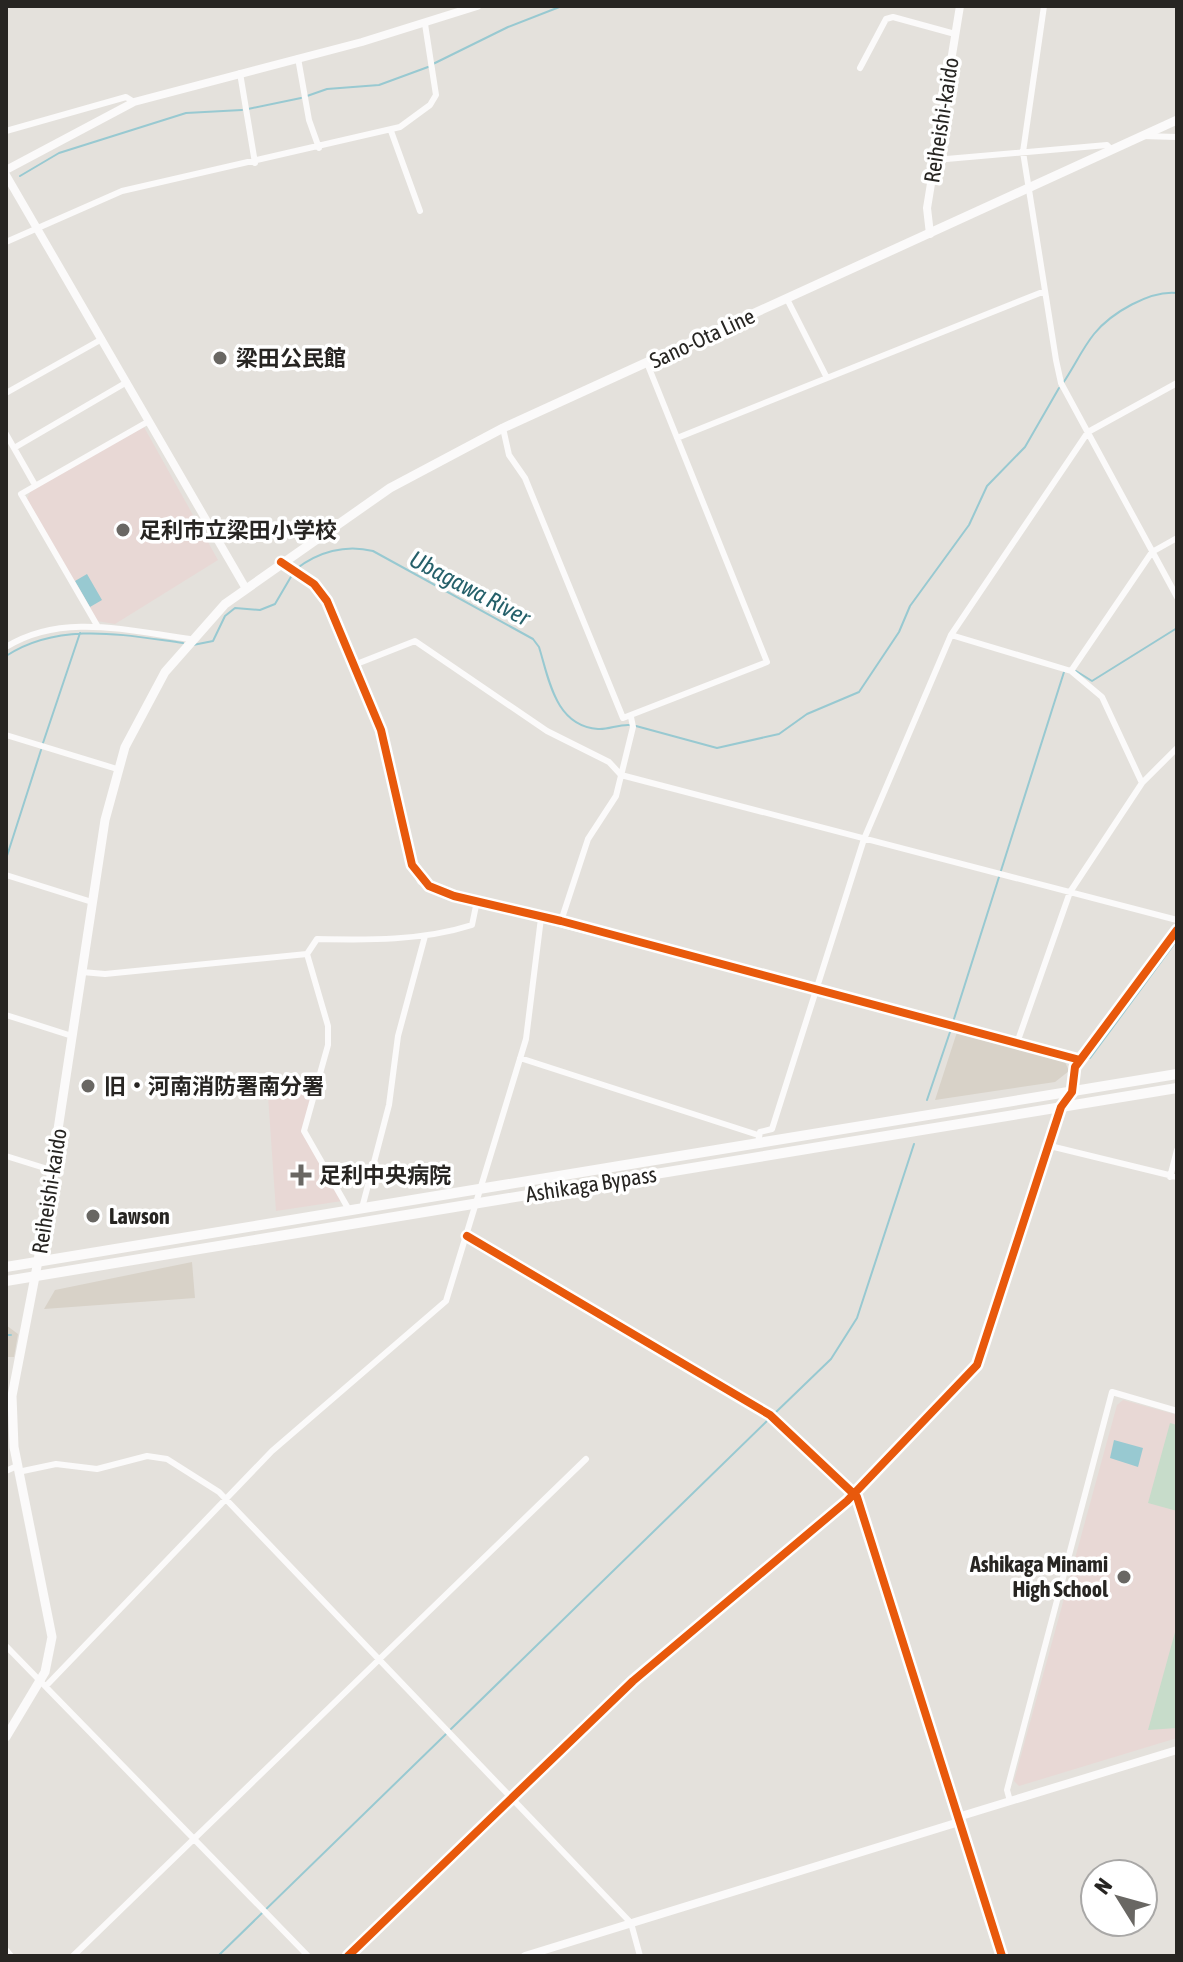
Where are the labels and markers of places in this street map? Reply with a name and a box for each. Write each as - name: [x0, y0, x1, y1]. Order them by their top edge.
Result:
- place label: 梁田公民館: [236, 345, 346, 371]
- marker: 梁田公民館: [211, 349, 229, 367]
- place label: 足利市立梁田小学校: [139, 517, 337, 543]
- marker: 足利市立梁田小学校: [114, 521, 132, 539]
- place label: 旧・河南消防署南分署: [104, 1073, 324, 1099]
- marker: 旧・河南消防署南分署: [79, 1077, 97, 1095]
- place label: 足利中央病院: [319, 1162, 451, 1188]
- marker: 足利中央病院: [290, 1164, 312, 1186]
- place label: Lawson: [109, 1203, 170, 1229]
- marker: Lawson: [84, 1207, 102, 1225]
- place label: Ashikaga Minami High School: [969, 1551, 1109, 1602]
- marker: Ashikaga Minami High School: [1115, 1568, 1133, 1586]

